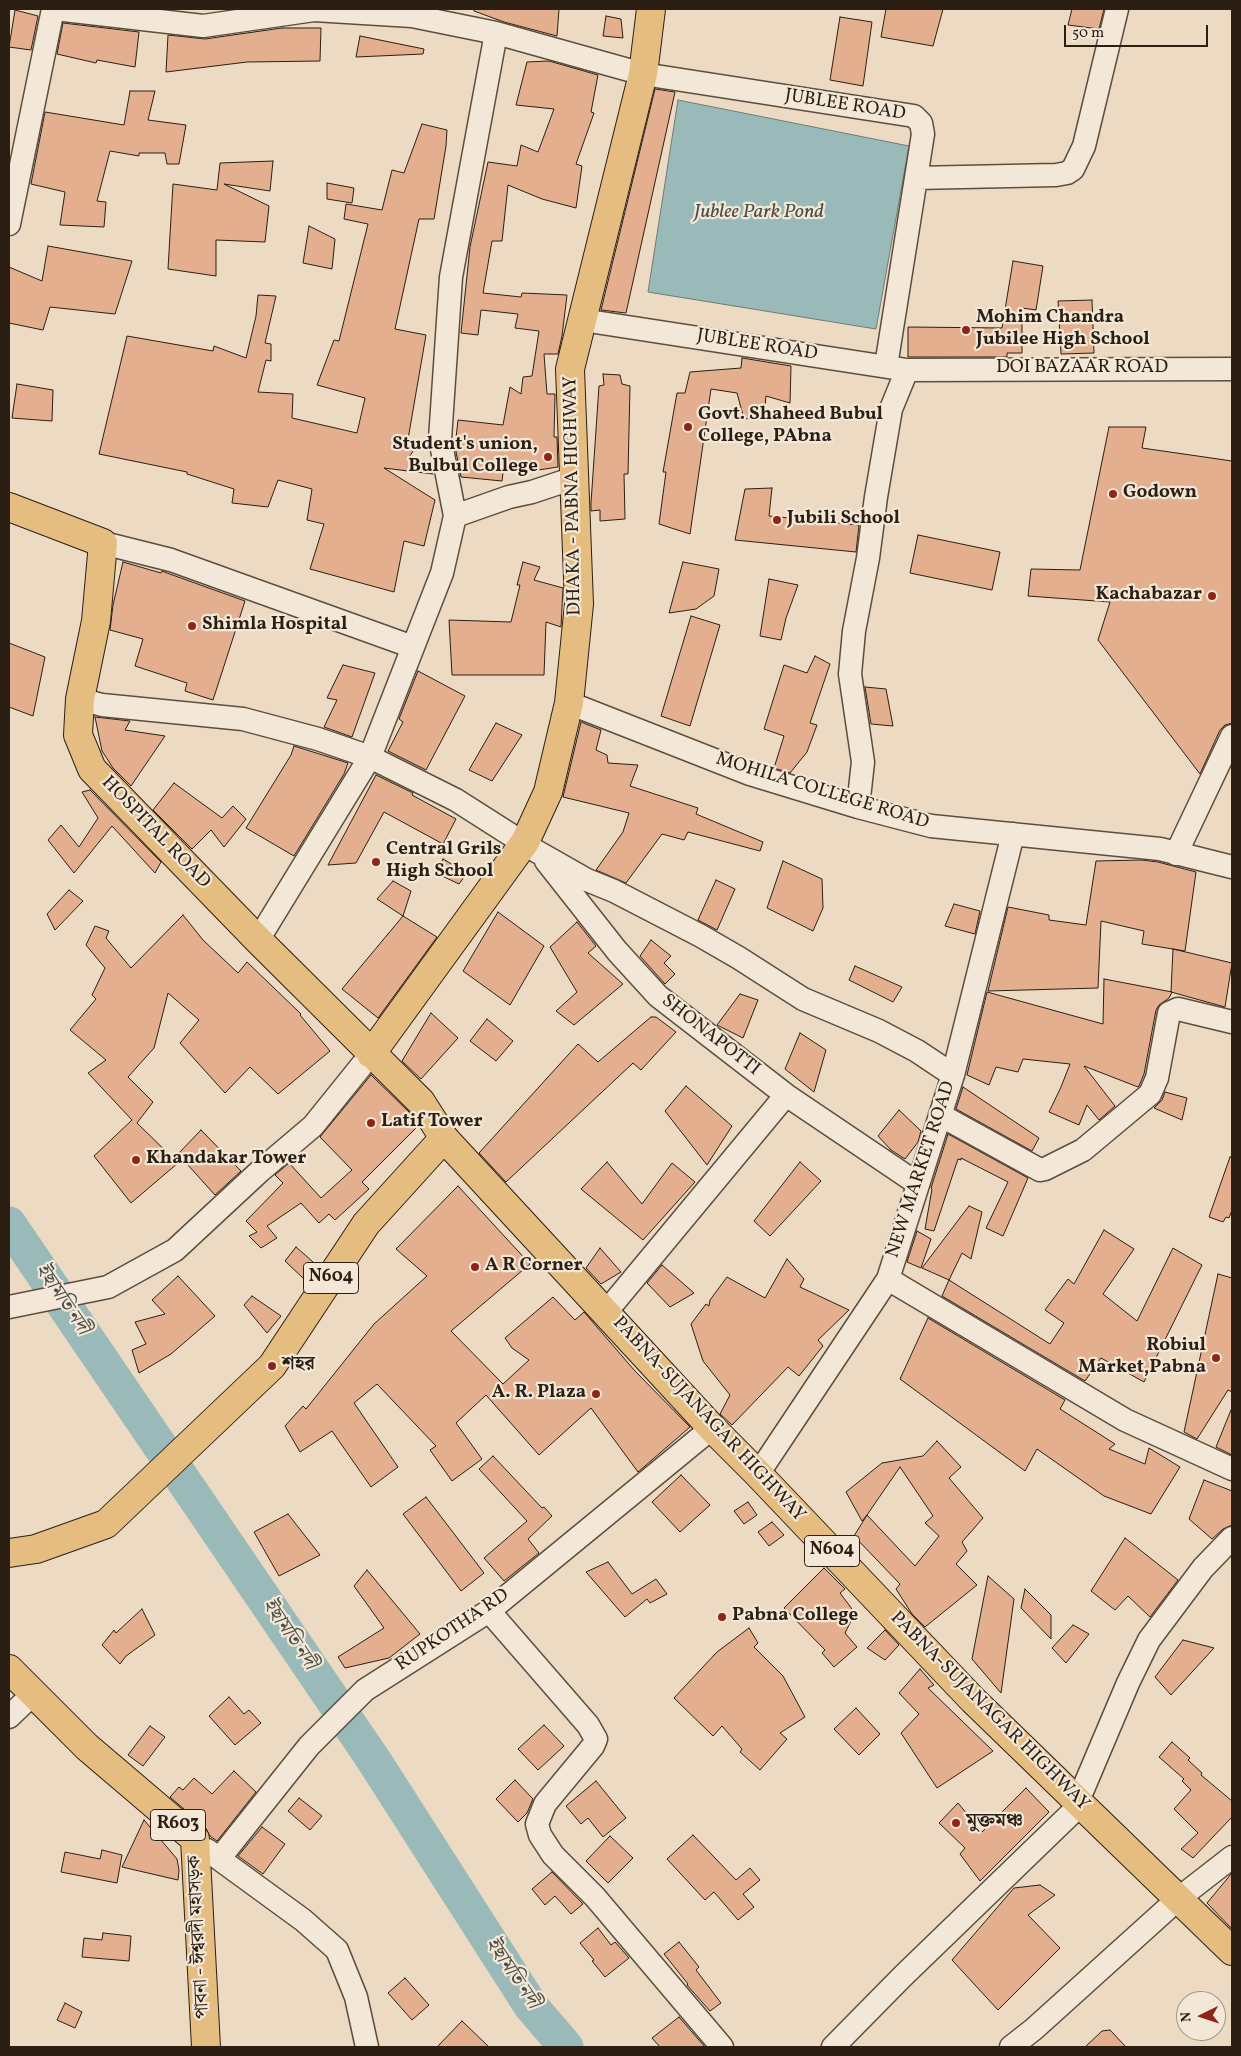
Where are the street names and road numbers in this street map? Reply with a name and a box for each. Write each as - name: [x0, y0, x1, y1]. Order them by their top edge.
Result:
- street label: JUBLEE ROAD: [783, 85, 907, 127]
- street label: JUBLEE ROAD: [695, 325, 819, 367]
- street label: DOI BAZAAR ROAD: [996, 358, 1168, 380]
- street label: DHAKA - PABNA HIGHWAY: [561, 376, 587, 616]
- street label: MOHILA COLLEGE ROAD: [713, 749, 931, 835]
- street label: HOSPITAL ROAD: [96, 772, 214, 894]
- street label: SHONAPOTTI: [656, 990, 764, 1082]
- street label: NEW MARKET ROAD: [883, 1079, 961, 1261]
- road number: N604: [304, 1262, 358, 1294]
- street label: PABNA-SUJANAGAR HIGHWAY: [607, 1312, 809, 1528]
- road number: N604: [804, 1535, 860, 1566]
- street label: RUPKOTHA RD: [392, 1585, 514, 1677]
- street label: PABNA-SUJANAGAR HIGHWAY: [885, 1608, 1093, 1816]
- road number: R603: [150, 1810, 206, 1840]
- street label: পাবনা - ঈশ্বরদী মহাসড়ক: [184, 1855, 216, 2019]

